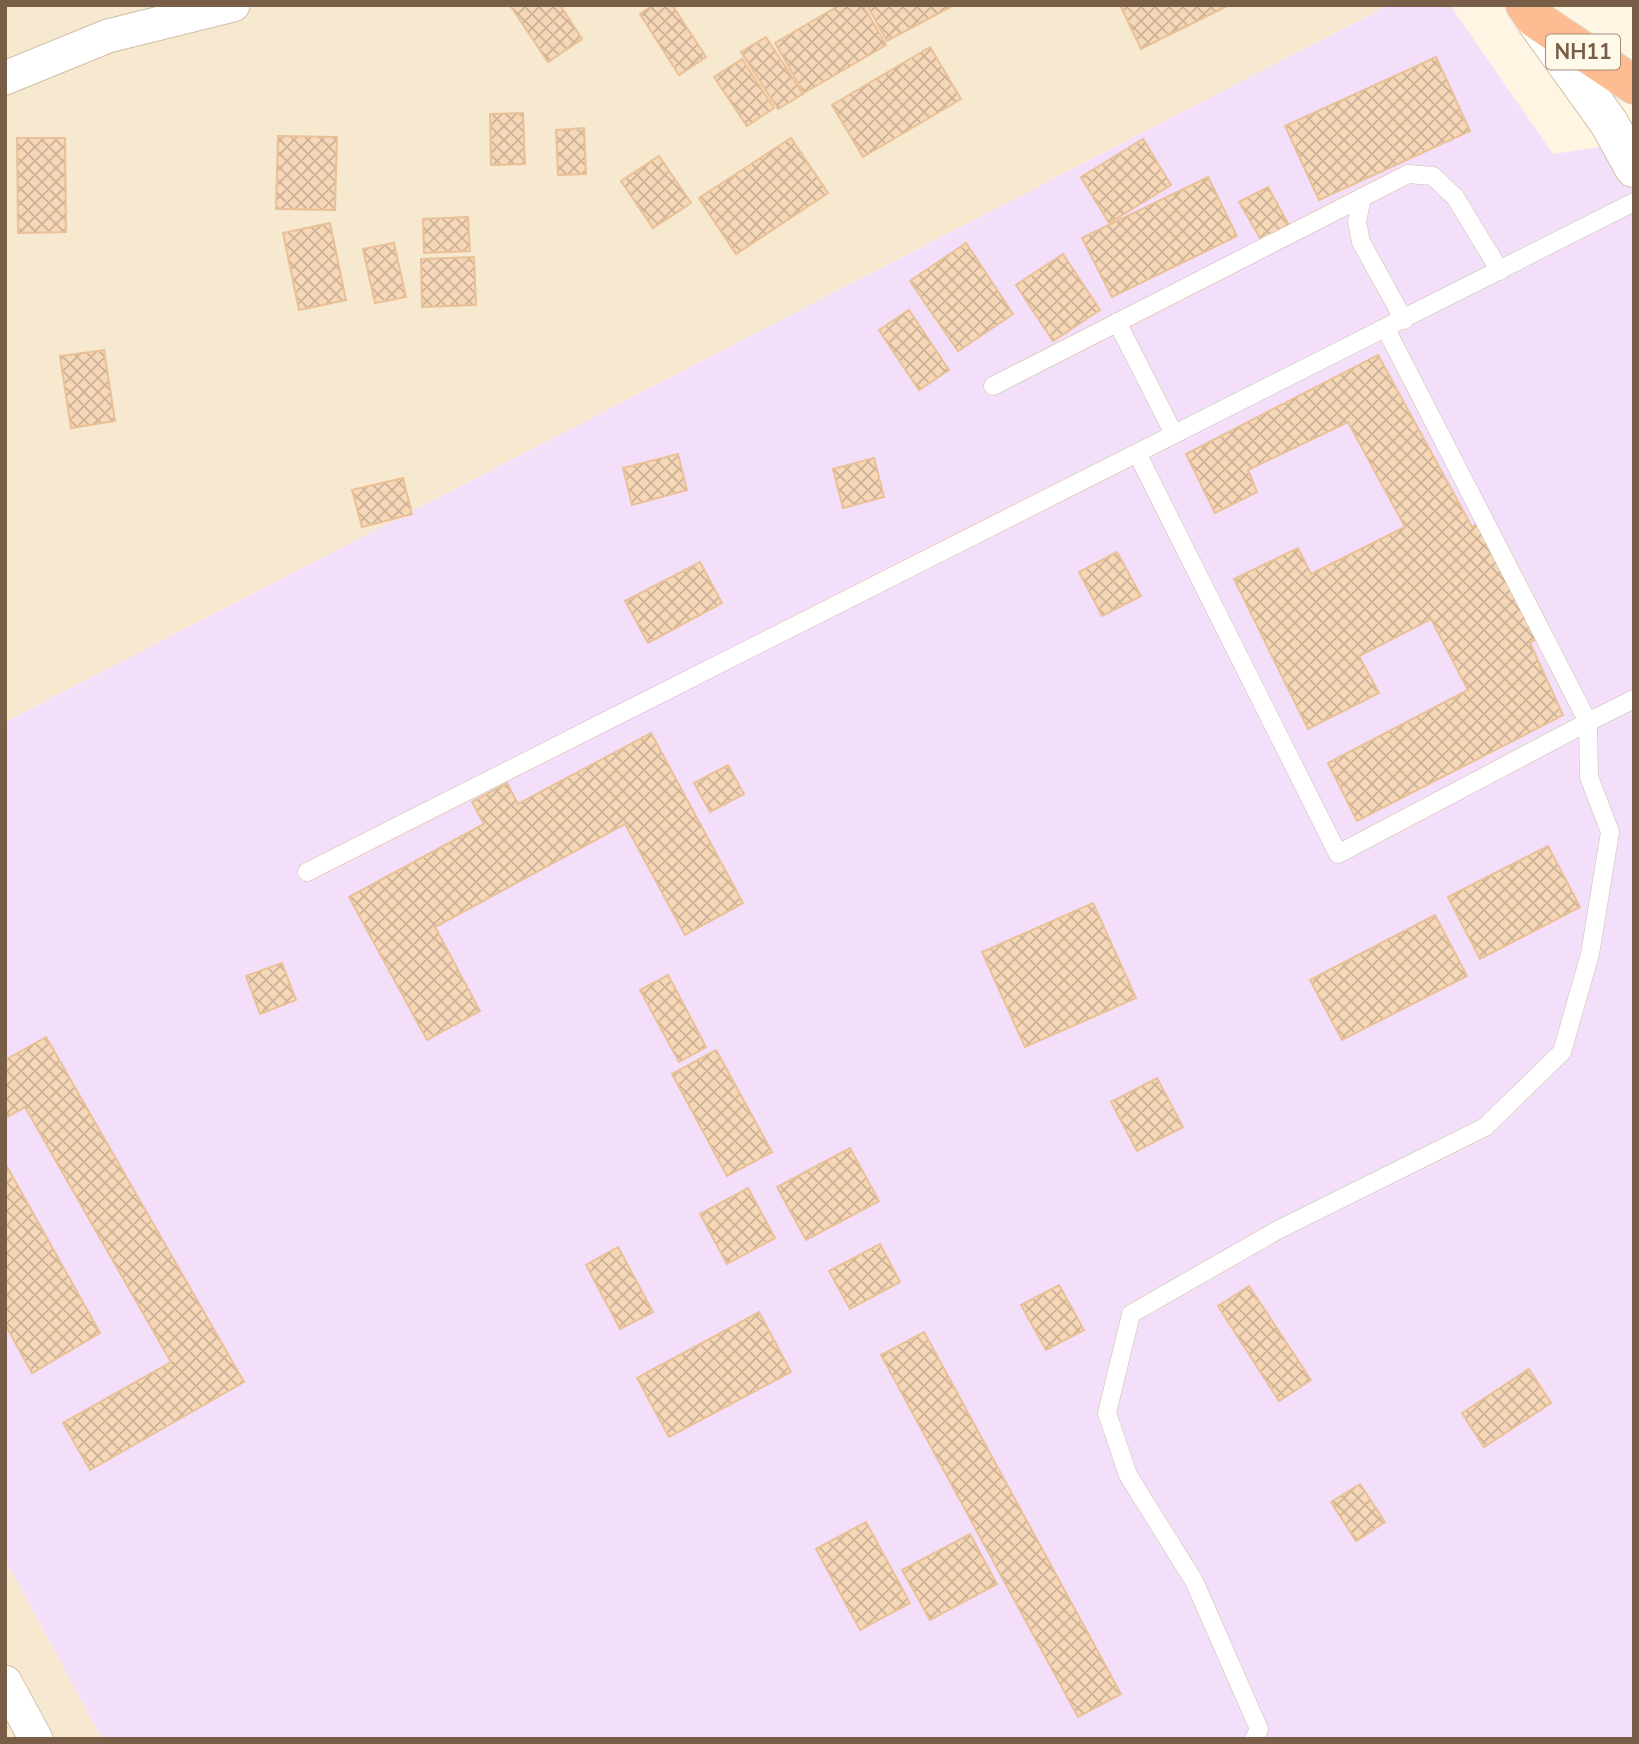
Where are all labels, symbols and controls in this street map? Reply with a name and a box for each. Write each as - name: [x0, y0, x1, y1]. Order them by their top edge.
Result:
- road number: NH11: [1546, 34, 1620, 70]

